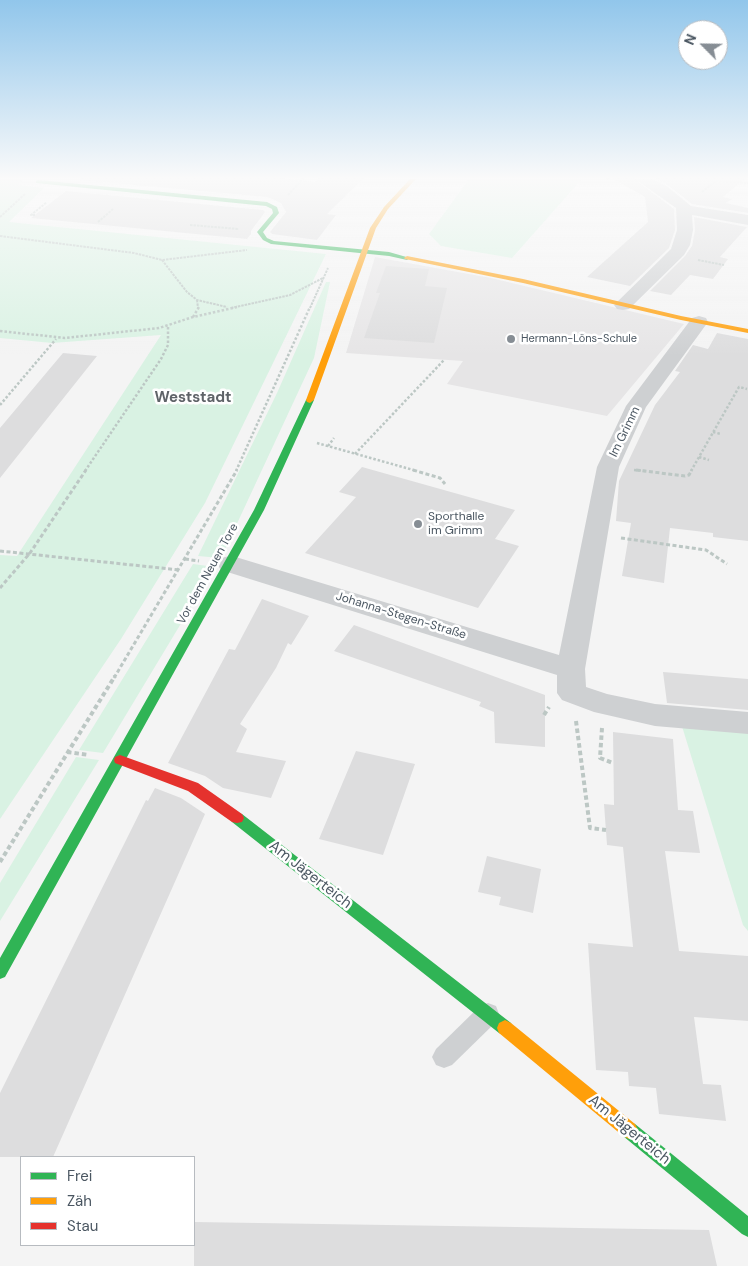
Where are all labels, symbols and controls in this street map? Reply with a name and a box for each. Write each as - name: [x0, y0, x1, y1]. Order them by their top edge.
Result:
- north arrow: [678, 20, 728, 70]
- text: N: [680, 31, 700, 48]
- place label: Hermann-Löns-Schule: [521, 332, 637, 346]
- marker: Hermann-Löns-Schule: [505, 333, 517, 345]
- district label: Weststadt: [154, 389, 232, 407]
- street label: Im Grimm: [607, 404, 643, 460]
- place label: Sporthalle im Grimm: [428, 510, 484, 538]
- marker: Sporthalle im Grimm: [412, 518, 424, 530]
- street label: Vor dem Neuen Tore: [174, 521, 242, 627]
- street label: Johanna-Stegen-Straße: [334, 589, 468, 643]
- street label: Am Jägerteich: [265, 837, 355, 913]
- street label: Am Jägerteich: [584, 1092, 674, 1168]
- legend: [20, 1156, 195, 1246]
- text: Frei: [67, 1166, 92, 1186]
- text: Zäh: [67, 1191, 92, 1211]
- text: Stau: [67, 1216, 98, 1236]

